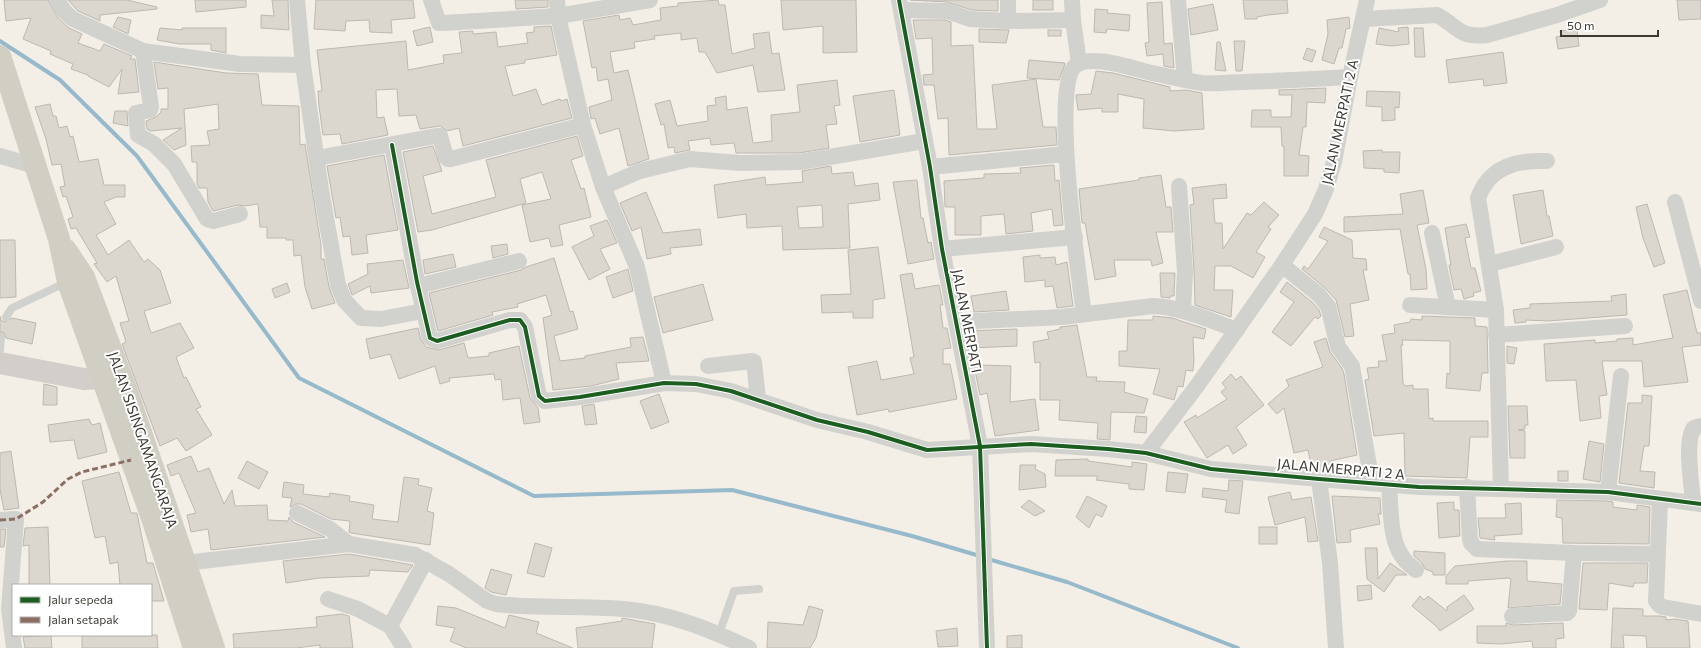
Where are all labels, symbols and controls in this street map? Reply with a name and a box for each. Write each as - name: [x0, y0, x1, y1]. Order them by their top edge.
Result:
- scale bar: [1561, 12, 1658, 38]
- text: 50 m: [1567, 18, 1595, 32]
- street label: JALAN MERPATI 2 A: [1318, 57, 1361, 186]
- street label: JALAN MERPATI: [949, 268, 986, 374]
- street label: JALAN SISINGAMANGARAJA: [105, 349, 182, 531]
- street label: JALAN MERPATI 2 A: [1277, 454, 1406, 483]
- legend: [12, 584, 152, 636]
- text: Jalur sepeda: [48, 592, 113, 607]
- text: Jalan setapak: [48, 612, 120, 627]

